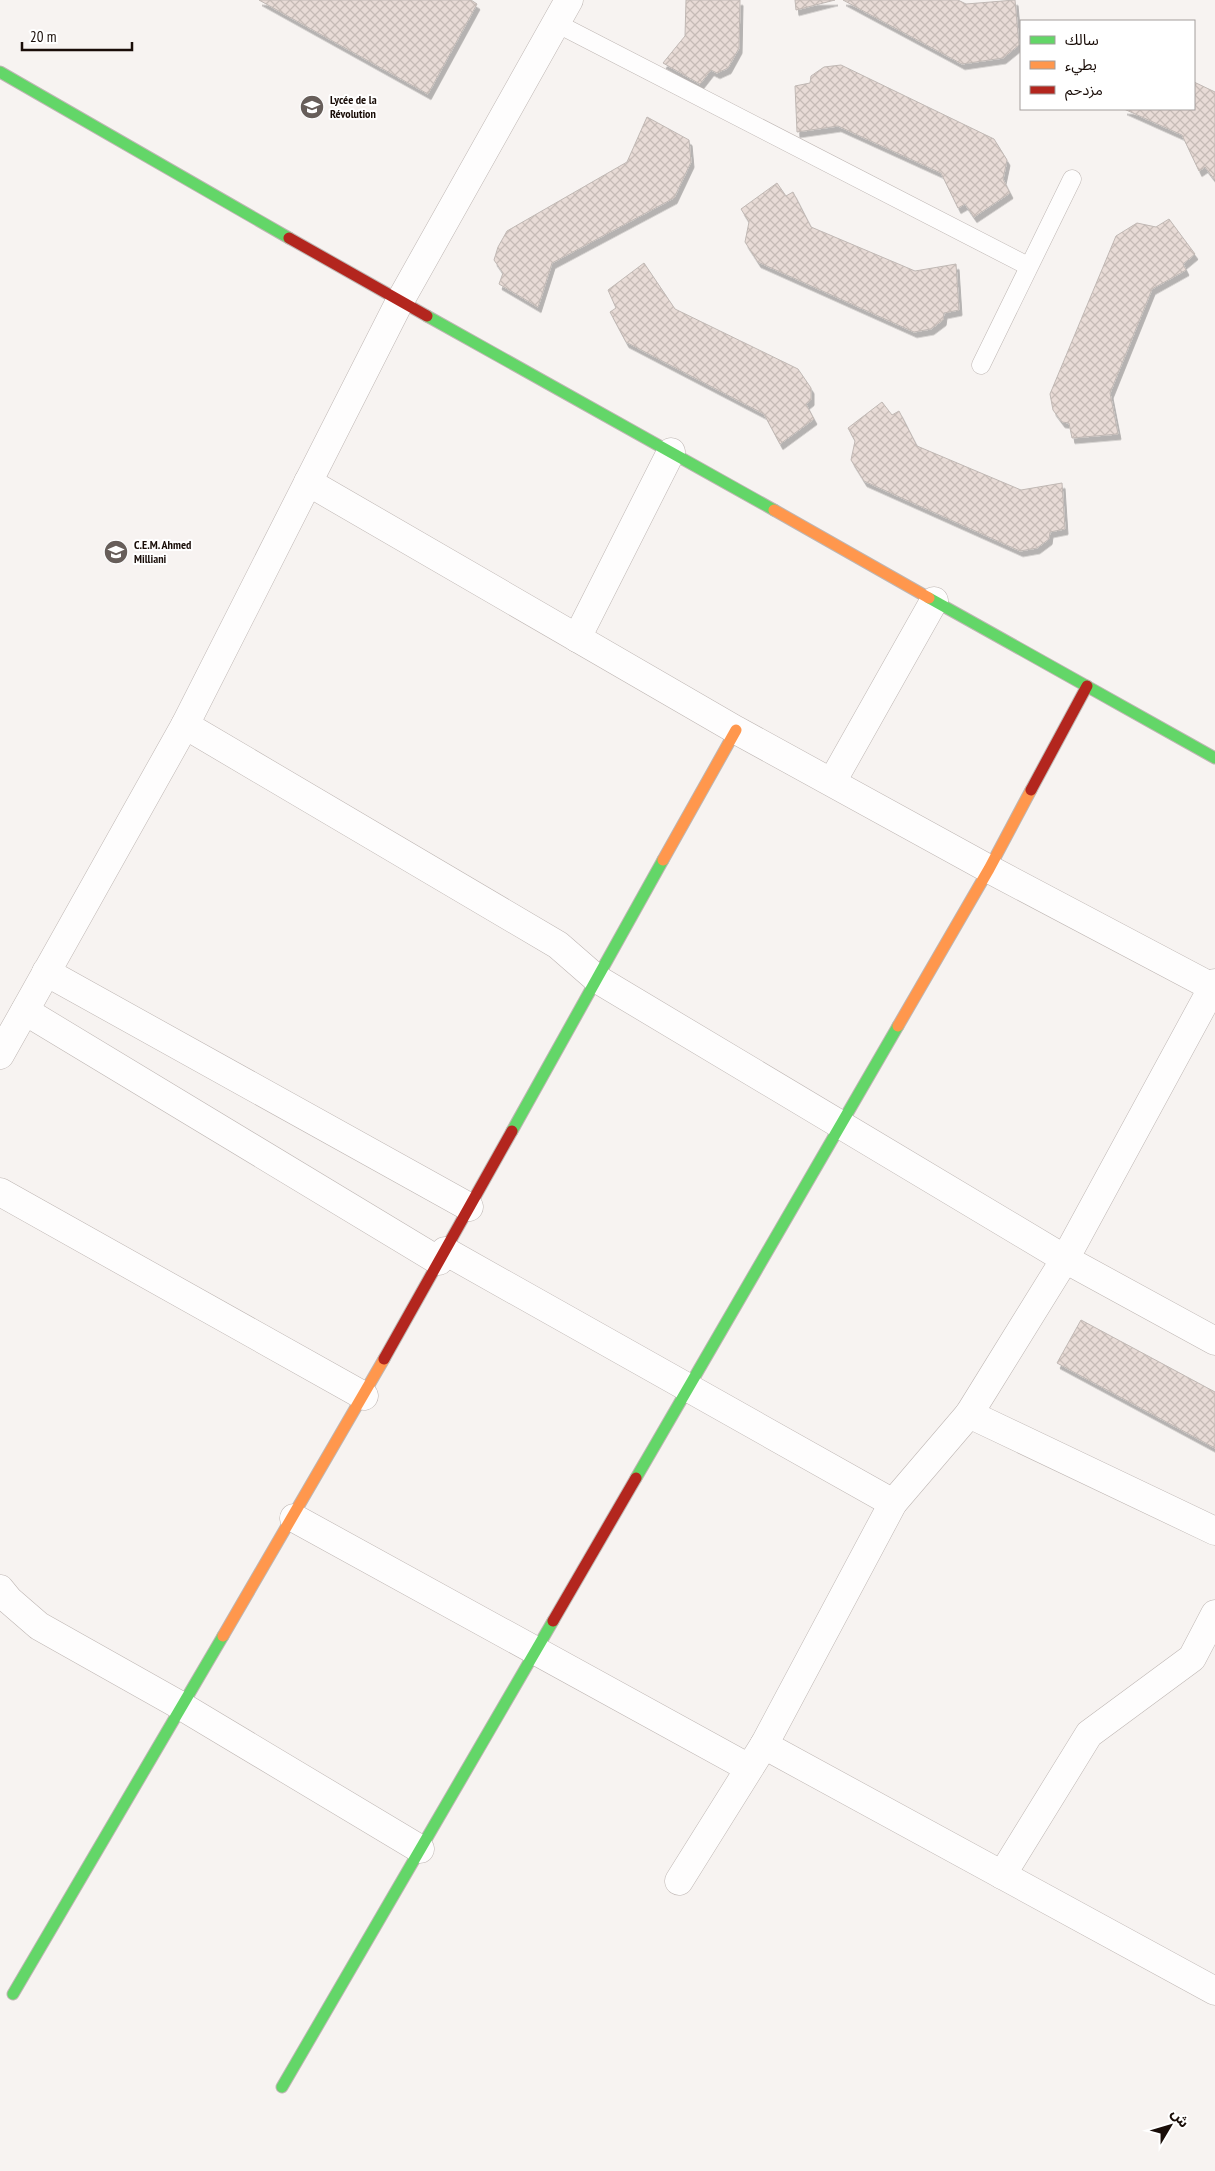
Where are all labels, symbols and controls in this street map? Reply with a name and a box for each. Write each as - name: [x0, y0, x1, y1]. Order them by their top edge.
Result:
- scale bar: [22, 20, 132, 52]
- legend: [1020, 20, 1195, 110]
- text: 20 m: [30, 27, 56, 46]
- text: سالك: [1065, 30, 1099, 49]
- text: بطيء: [1065, 55, 1097, 76]
- text: مزدحم: [1065, 80, 1103, 101]
- place label: Lycée de la Révolution: [330, 92, 377, 121]
- school or university icon: Lycée de la Révolution: [299, 94, 325, 120]
- place label: C.E.M. Ahmed Milliani: [134, 537, 191, 566]
- school or university icon: C.E.M. Ahmed Milliani: [103, 539, 129, 565]
- north arrow: [1145, 2101, 1195, 2151]
- text: ش: [1167, 2105, 1193, 2131]

